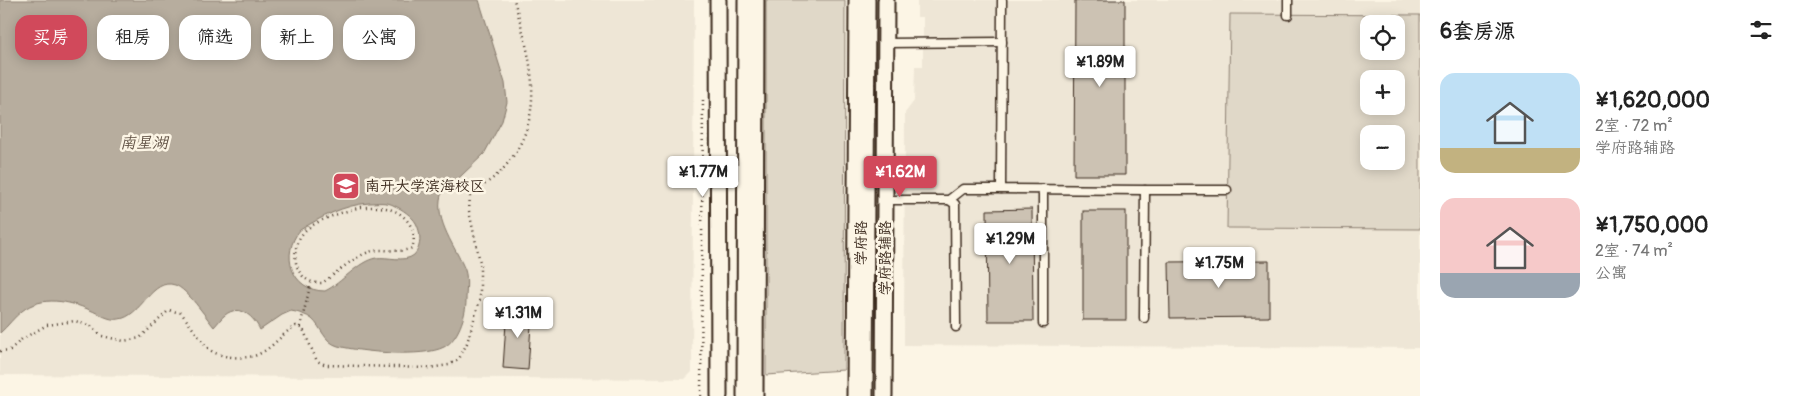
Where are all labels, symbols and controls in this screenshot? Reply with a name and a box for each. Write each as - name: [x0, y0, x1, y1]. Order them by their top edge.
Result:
- chip: 买房: [15, 15, 87, 60]
- chip: 租房: [97, 15, 169, 60]
- chip: 筛选: [179, 15, 251, 60]
- chip: 新上: [261, 15, 333, 60]
- chip: 公寓: [343, 15, 415, 60]
- map controls: [1360, 15, 1405, 170]
- button: locate: [1360, 15, 1405, 60]
- icon: filters: [1747, 16, 1775, 44]
- text: 6套房源: [1440, 18, 1515, 45]
- pin: ¥1.89M: [1059, 46, 1141, 88]
- text: ¥1.89M: [1076, 52, 1124, 72]
- button: +: [1360, 70, 1405, 115]
- text: ¥1,620,000: [1595, 87, 1710, 114]
- icon: home: [1480, 93, 1540, 153]
- text: 2室 · 72 m²: [1595, 116, 1673, 136]
- button: −: [1360, 125, 1405, 170]
- water label: 南星湖: [120, 133, 170, 153]
- text: 学府路辅路: [1595, 138, 1675, 158]
- pin: ¥1.77M: [662, 156, 744, 198]
- pin: ¥1.62M: [859, 156, 941, 198]
- text: ¥1.77M: [678, 162, 728, 182]
- text: ¥1.62M: [875, 162, 925, 182]
- school or university icon: 南开大学滨海校区: [331, 171, 361, 201]
- place label: 南开大学滨海校区: [365, 177, 485, 196]
- text: ¥1,750,000: [1595, 212, 1708, 239]
- icon: home: [1480, 218, 1540, 278]
- street label: 学府路: [852, 220, 871, 266]
- street label: 学府路辅路: [876, 220, 895, 296]
- pin: ¥1.29M: [969, 222, 1051, 265]
- text: ¥1.29M: [985, 229, 1035, 249]
- text: 2室 · 74 m²: [1595, 241, 1673, 261]
- pin: ¥1.75M: [1178, 246, 1260, 289]
- text: ¥1.75M: [1194, 253, 1244, 273]
- text: 公寓: [1595, 263, 1627, 283]
- pin: ¥1.31M: [477, 296, 559, 339]
- text: ¥1.31M: [494, 303, 542, 323]

